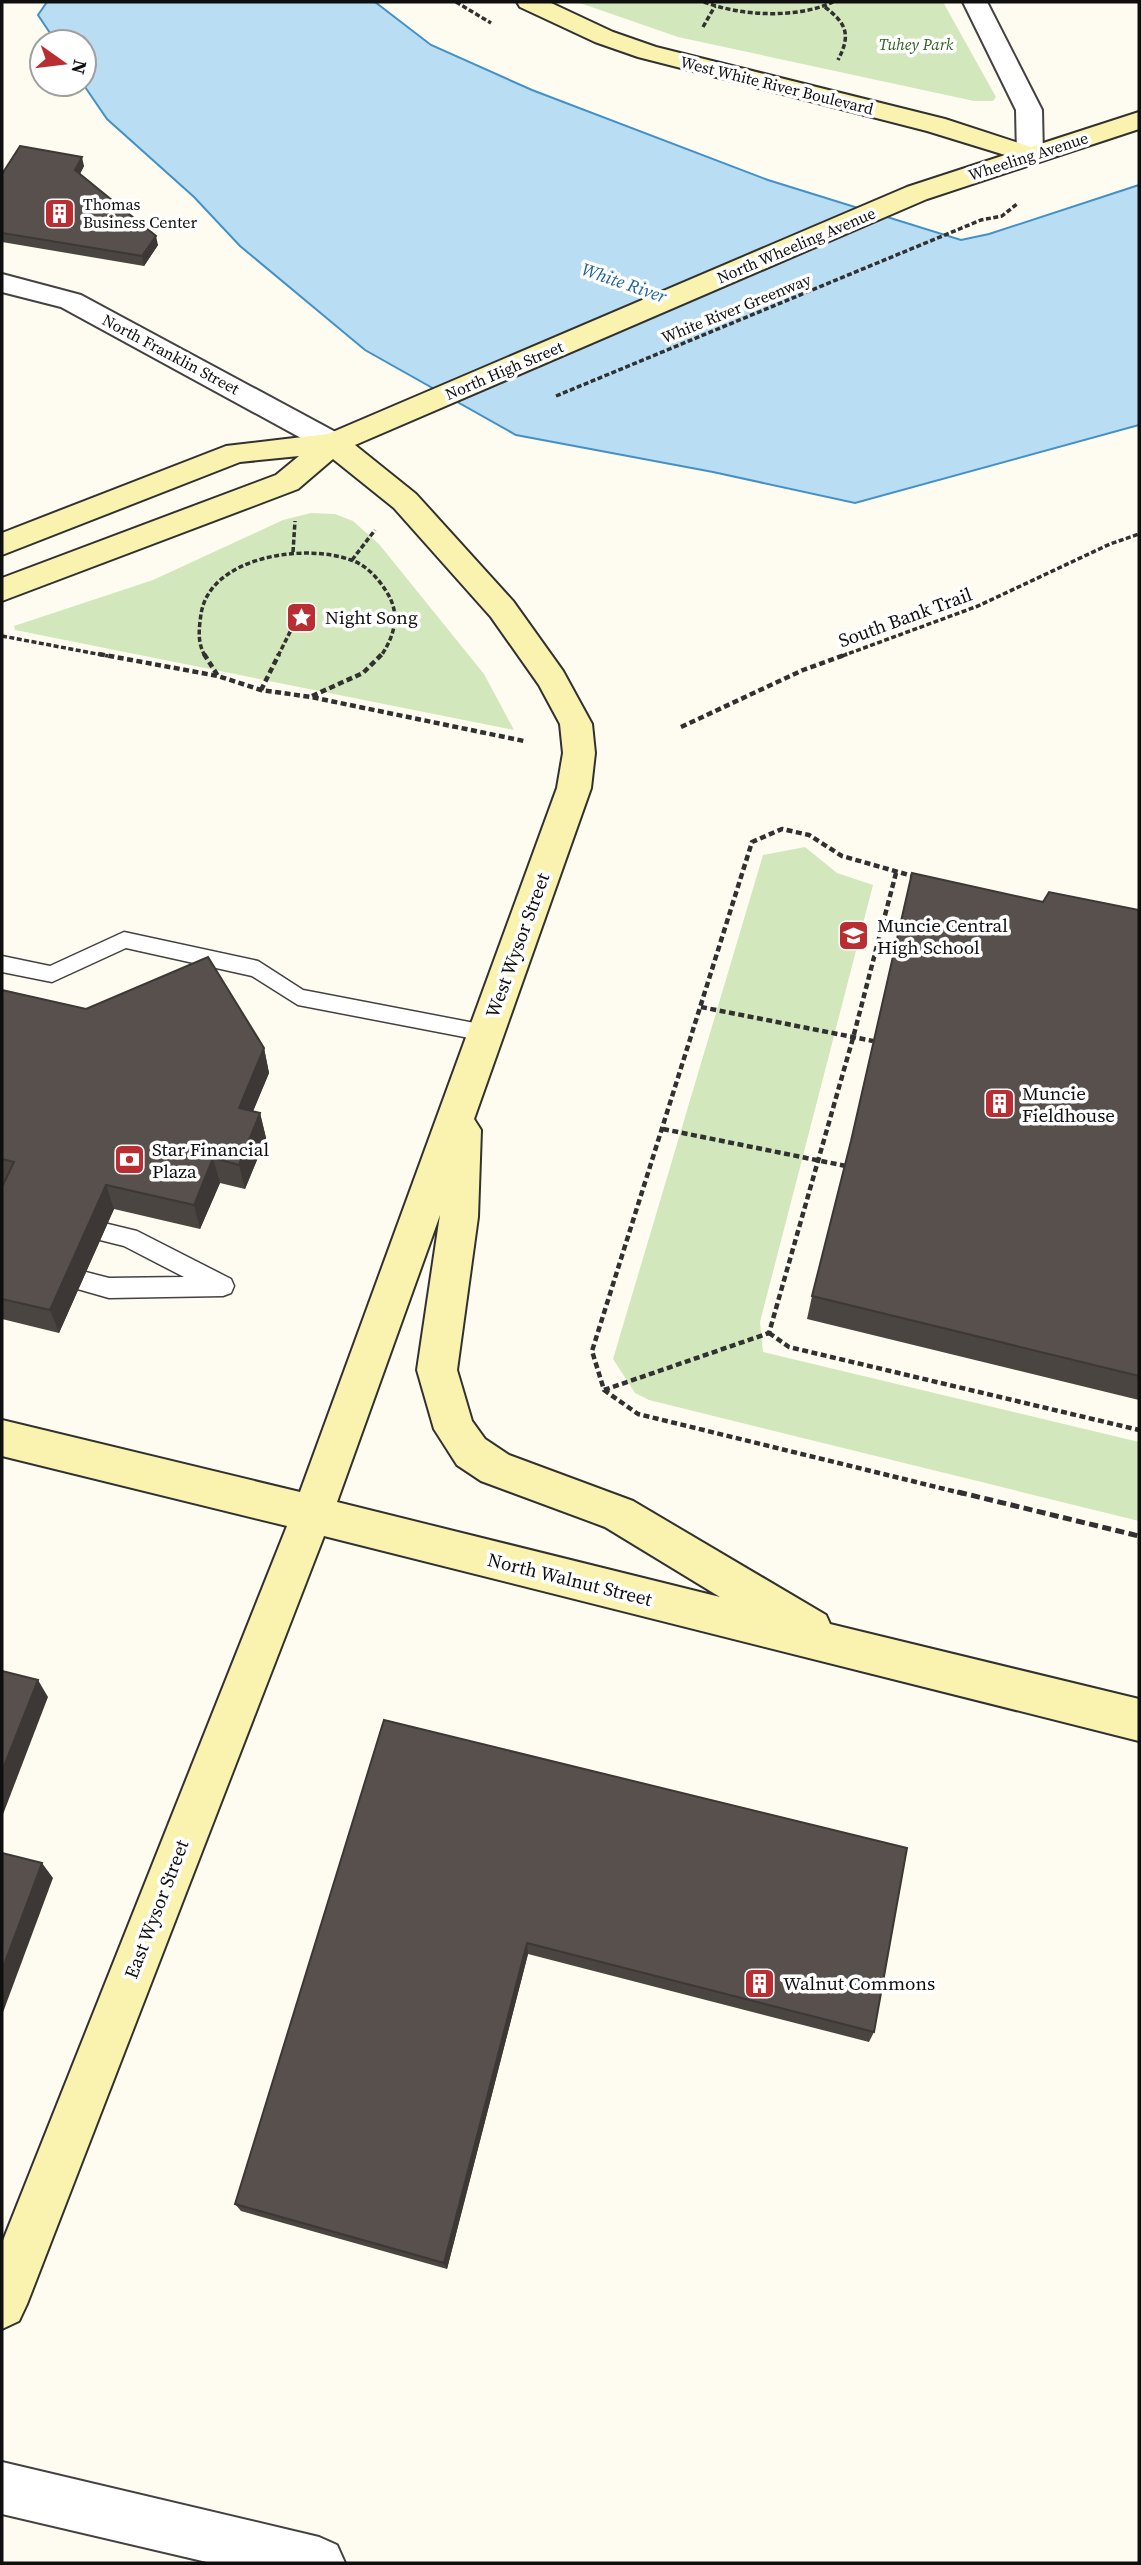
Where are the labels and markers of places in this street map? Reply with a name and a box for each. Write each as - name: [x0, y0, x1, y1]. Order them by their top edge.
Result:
- place label: Thomas Business Center: [83, 193, 197, 233]
- building icon: Thomas Business Center: [43, 196, 77, 230]
- place icon: Night Song: [285, 600, 319, 634]
- place label: Night Song: [325, 604, 418, 630]
- place label: Muncie Central High School: [877, 912, 1008, 960]
- school or university icon: Muncie Central High School: [837, 919, 871, 953]
- place label: Muncie Fieldhouse: [1022, 1080, 1115, 1128]
- building icon: Muncie Fieldhouse: [982, 1087, 1016, 1121]
- place label: Star Financial Plaza: [152, 1136, 269, 1184]
- bank icon: Star Financial Plaza: [112, 1143, 146, 1177]
- building icon: Walnut Commons: [743, 1966, 777, 2000]
- place label: Walnut Commons: [783, 1970, 935, 1996]

